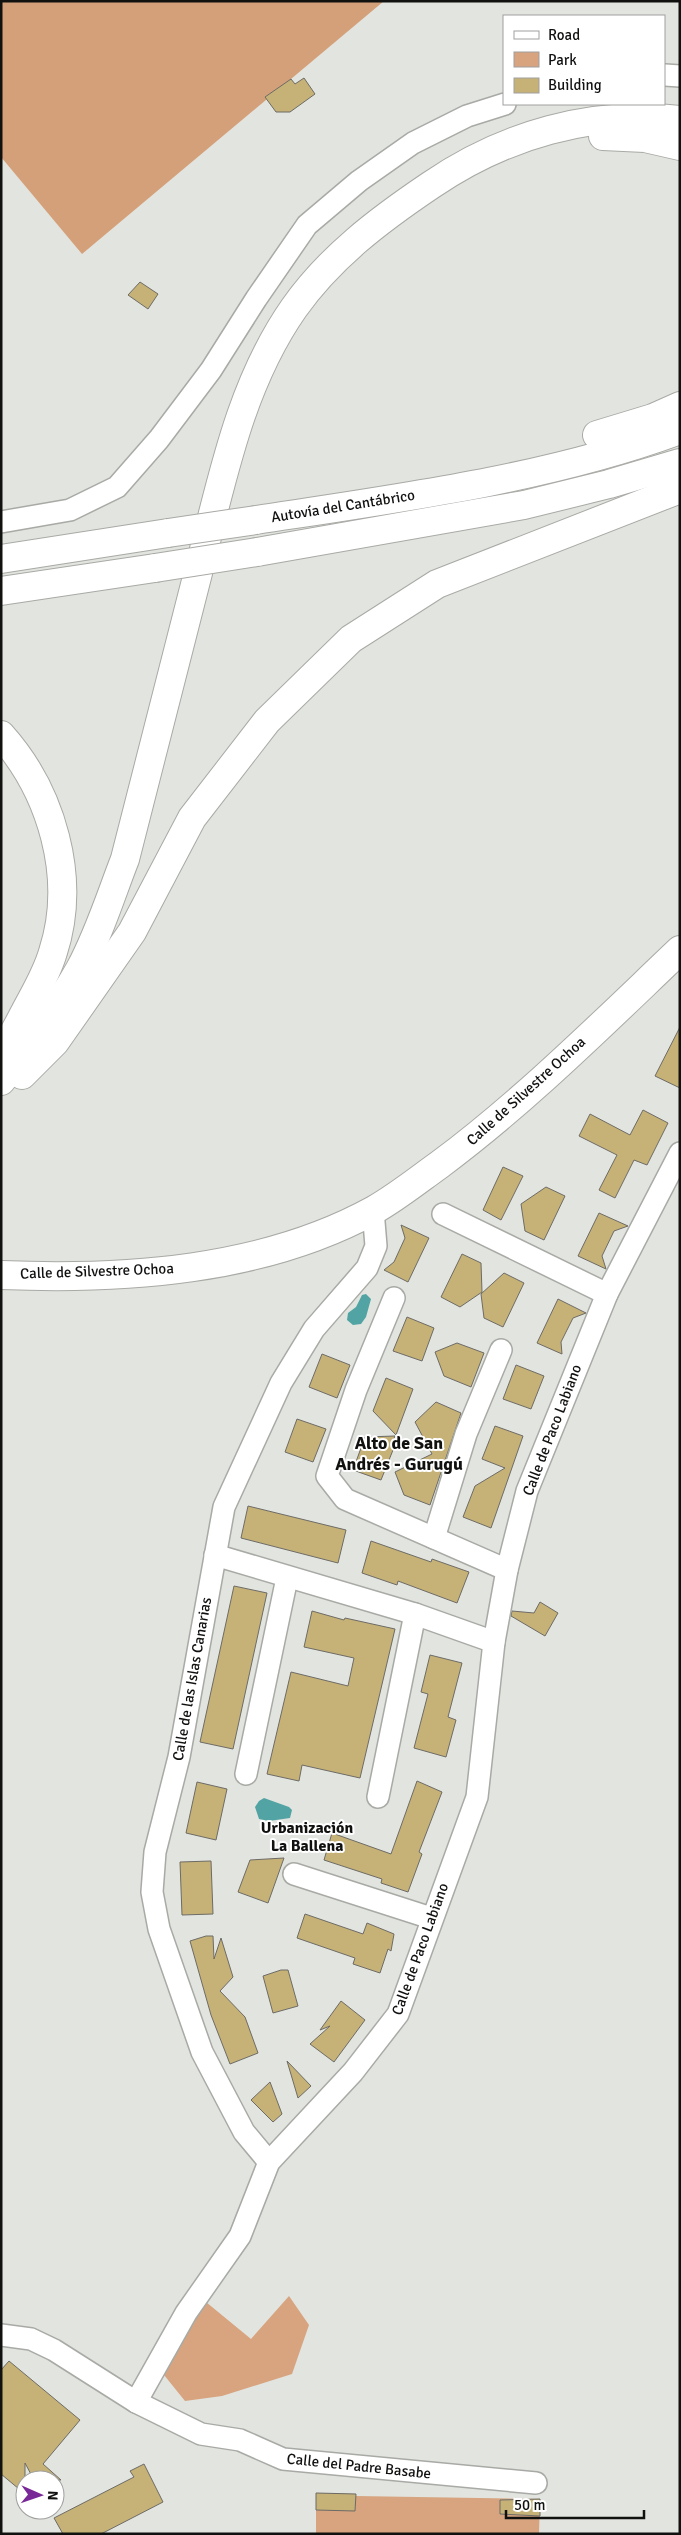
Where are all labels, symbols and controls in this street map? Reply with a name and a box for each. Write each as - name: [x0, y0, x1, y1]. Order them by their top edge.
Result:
- legend: [503, 15, 666, 105]
- text: Road: [548, 26, 580, 44]
- text: Park: [548, 51, 577, 69]
- text: Building: [548, 76, 602, 94]
- street label: Autovía del Cantábrico: [270, 486, 416, 526]
- street label: Calle de Silvestre Ochoa: [463, 1033, 589, 1149]
- street label: Calle de Silvestre Ochoa: [20, 1259, 174, 1283]
- street label: Calle de Paco Labiano: [519, 1362, 585, 1498]
- district label: Alto de San Andrés - Gurugú: [335, 1432, 463, 1475]
- street label: Calle de las Islas Canarias: [169, 1595, 215, 1762]
- district label: Urbanización La Ballena: [261, 1818, 353, 1856]
- street label: Calle de Paco Labiano: [388, 1880, 452, 2018]
- street label: Calle del Padre Basabe: [286, 2449, 432, 2483]
- north arrow: [15, 2470, 65, 2520]
- scale bar: [506, 2488, 644, 2520]
- text: N: [44, 2490, 61, 2501]
- text: 50 m: [514, 2496, 545, 2514]

